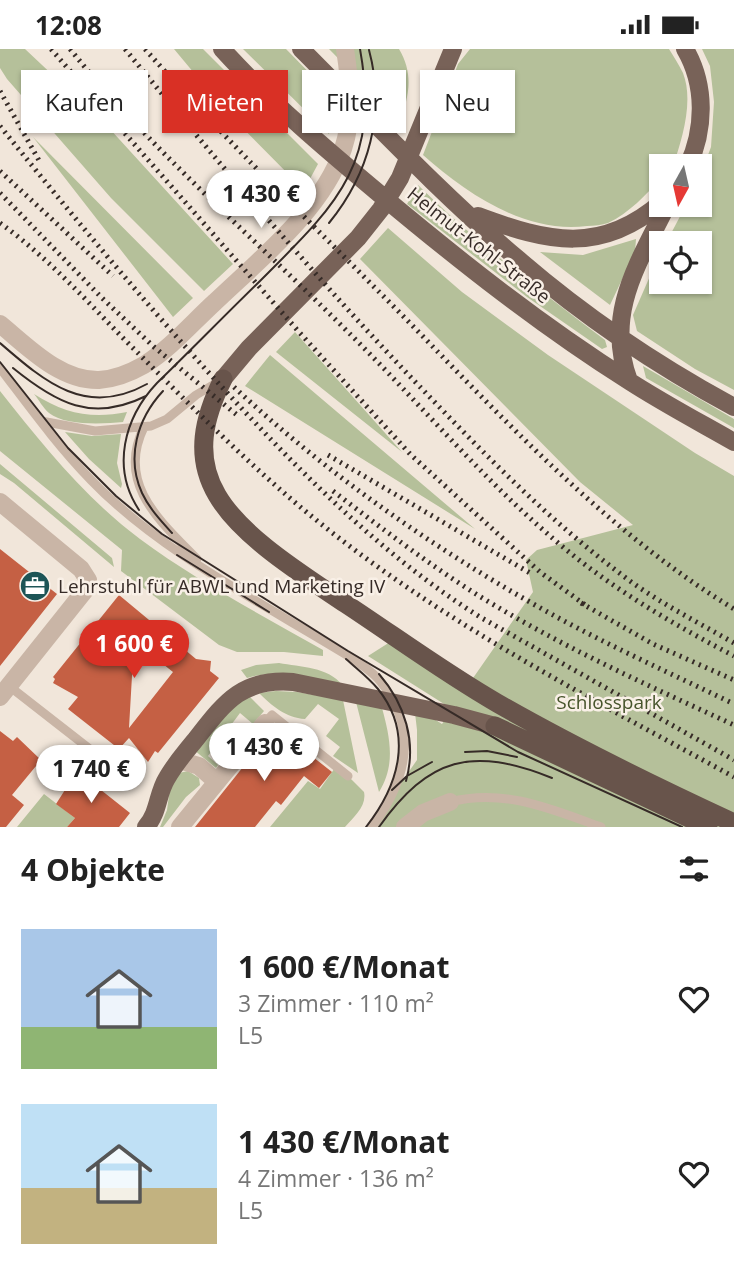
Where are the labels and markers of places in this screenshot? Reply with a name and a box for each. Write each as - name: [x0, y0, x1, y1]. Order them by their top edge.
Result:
- pin: 1 430 €: [196, 171, 326, 230]
- office icon: Lehrstuhl für ABWL und Marketing IV: [18, 569, 52, 603]
- place label: Lehrstuhl für ABWL und Marketing IV: [58, 573, 386, 599]
- pin: 1 600 €: [69, 621, 199, 680]
- pin: 1 430 €: [199, 723, 329, 783]
- pin: 1 740 €: [26, 745, 156, 805]

